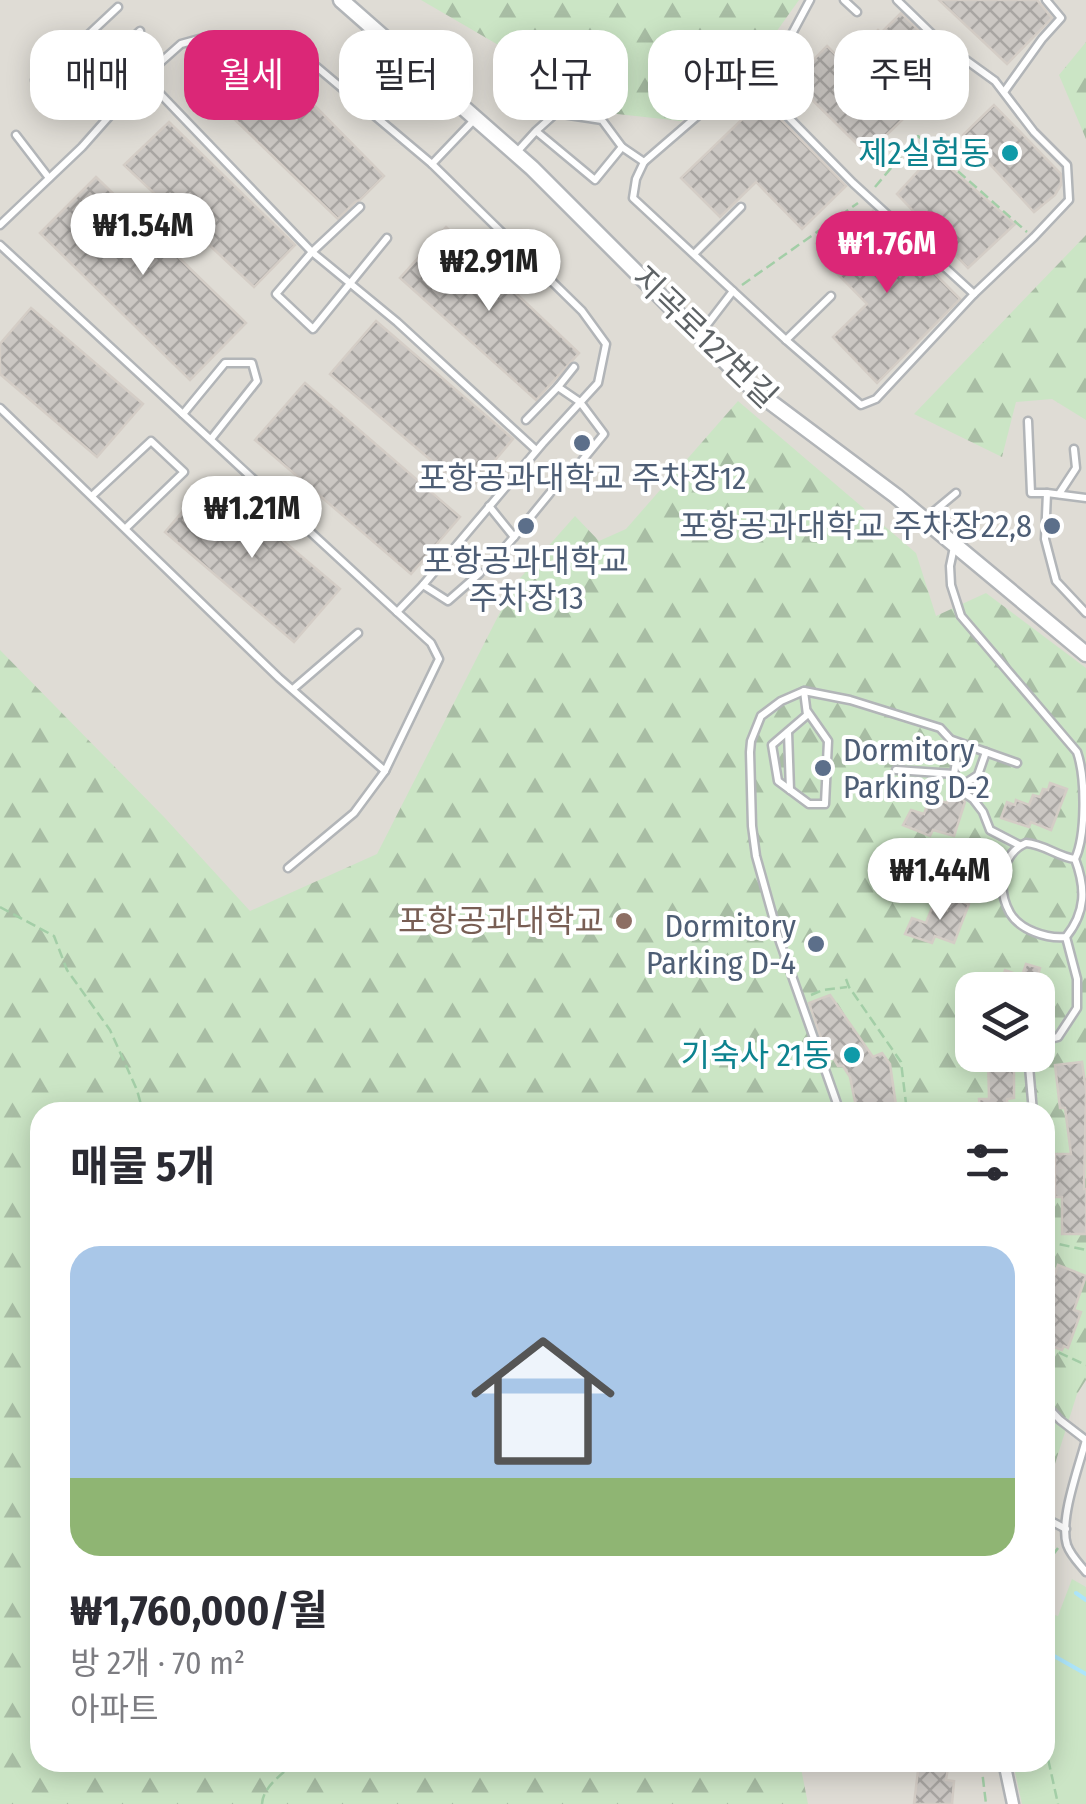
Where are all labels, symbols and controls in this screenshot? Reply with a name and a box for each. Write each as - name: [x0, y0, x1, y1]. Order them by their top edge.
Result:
- chip: 매매: [30, 30, 164, 120]
- chip: 월세: [184, 30, 319, 120]
- chip: 필터: [339, 30, 473, 120]
- chip: 신규: [493, 30, 628, 120]
- chip: 아파트: [648, 30, 814, 120]
- chip: 주택: [834, 30, 969, 120]
- place label: 제2실험동: [858, 134, 990, 172]
- marker: 제2실험동: [999, 142, 1021, 164]
- pin: ₩1.54M: [62, 193, 224, 278]
- text: ₩1.54M: [92, 206, 194, 244]
- pin: ₩1.76M: [806, 211, 968, 296]
- text: ₩1.76M: [838, 224, 936, 262]
- pin: ₩2.91M: [408, 229, 570, 314]
- text: ₩2.91M: [440, 242, 538, 280]
- street label: 지곡로127번길: [625, 259, 785, 415]
- marker: 포항공과대학교 주차장12: [571, 432, 593, 454]
- place label: 포항공과대학교 주차장12: [418, 459, 746, 497]
- pin: ₩1.21M: [171, 476, 333, 561]
- text: ₩1.21M: [204, 489, 300, 527]
- place label: 포항공과대학교 주차장22,8: [679, 507, 1032, 545]
- marker: 포항공과대학교 주차장13: [515, 515, 537, 537]
- marker: 포항공과대학교 주차장22,8: [1041, 515, 1063, 537]
- place label: 포항공과대학교 주차장13: [423, 542, 629, 617]
- place label: Dormitory Parking D-2: [843, 731, 990, 806]
- marker: Dormitory Parking D-2: [812, 757, 834, 779]
- pin: ₩1.44M: [859, 838, 1021, 923]
- text: ₩1.44M: [890, 851, 990, 889]
- place label: 포항공과대학교: [398, 902, 604, 940]
- place label: Dormitory Parking D-4: [646, 907, 797, 982]
- marker: 포항공과대학교: [613, 910, 635, 932]
- marker: Dormitory Parking D-4: [805, 933, 827, 955]
- map controls: [955, 972, 1055, 1072]
- button: layers: [955, 972, 1055, 1072]
- place label: 기숙사 21동: [681, 1036, 832, 1074]
- marker: 기숙사 21동: [841, 1044, 863, 1066]
- icon: filters: [960, 1135, 1015, 1190]
- text: 매물 5개: [70, 1142, 215, 1192]
- icon: home: [453, 1311, 633, 1491]
- text: ₩1,760,000/월: [70, 1586, 328, 1636]
- text: 방 2개 · 70 m²: [70, 1644, 245, 1682]
- text: 아파트: [70, 1690, 158, 1728]

